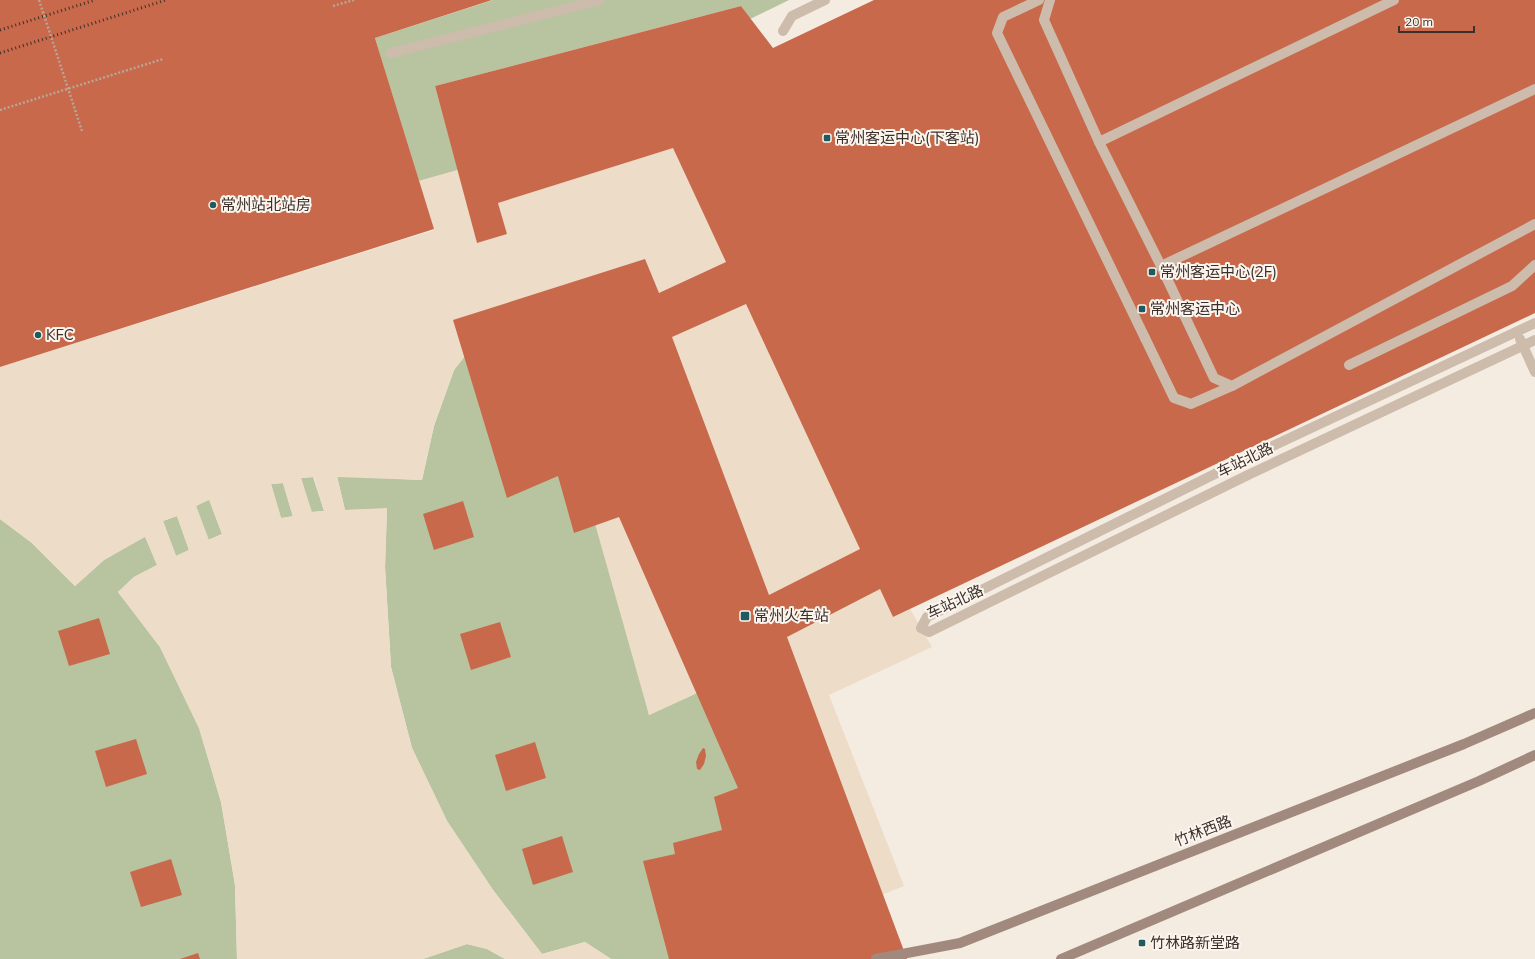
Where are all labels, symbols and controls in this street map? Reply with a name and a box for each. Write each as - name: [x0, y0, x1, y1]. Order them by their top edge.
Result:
- scale bar: [1399, 8, 1474, 34]
- text: 20 m: [1405, 14, 1433, 29]
- place label: 常州客运中心(下客站): [835, 128, 980, 147]
- marker: 常州客运中心(下客站): [822, 133, 832, 143]
- place label: 常州站北站房: [221, 195, 311, 214]
- marker: 常州站北站房: [208, 200, 218, 210]
- place label: 常州客运中心(2F): [1160, 262, 1277, 281]
- marker: 常州客运中心(2F): [1147, 267, 1157, 277]
- place label: 常州客运中心: [1150, 299, 1240, 318]
- marker: 常州客运中心: [1137, 304, 1147, 314]
- place label: KFC: [46, 325, 74, 344]
- marker: KFC: [33, 330, 43, 340]
- street label: 车站北路: [1214, 438, 1276, 481]
- street label: 车站北路: [924, 580, 986, 623]
- place label: 常州火车站: [754, 606, 829, 625]
- marker: 常州火车站: [739, 610, 751, 622]
- street label: 竹林西路: [1171, 811, 1234, 850]
- place label: 竹林路新堂路: [1150, 933, 1240, 952]
- marker: 竹林路新堂路: [1137, 938, 1147, 948]

